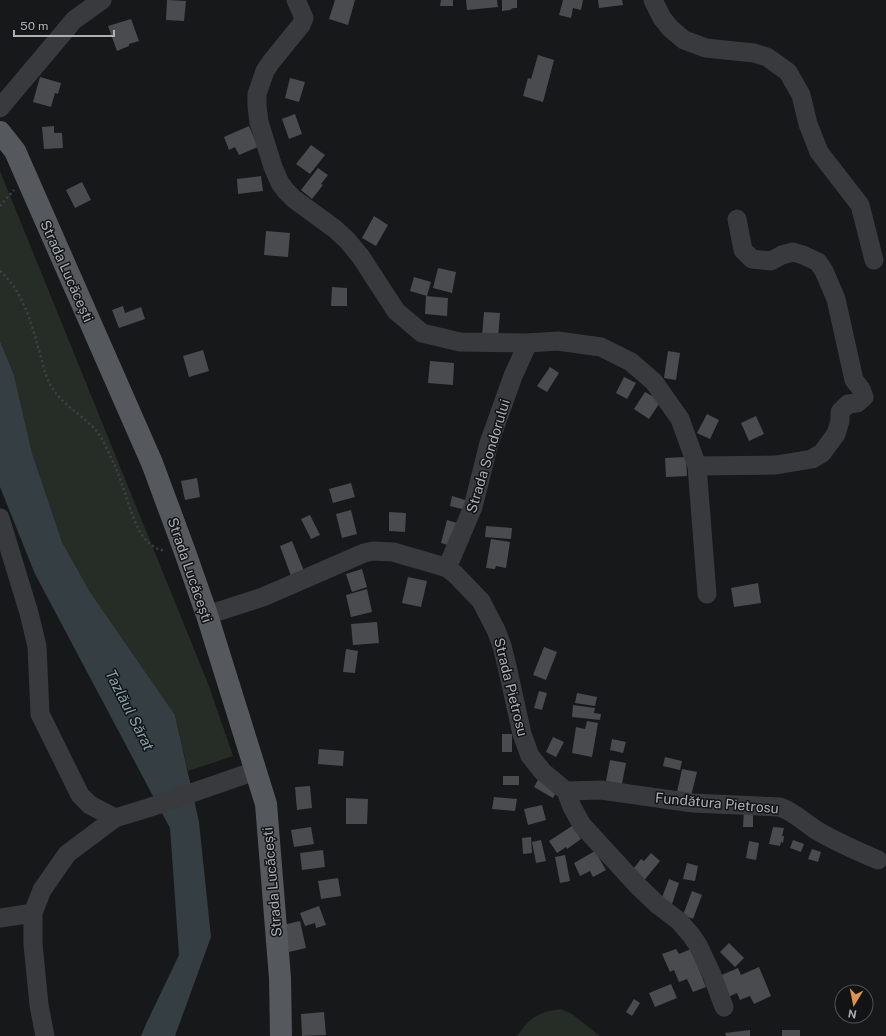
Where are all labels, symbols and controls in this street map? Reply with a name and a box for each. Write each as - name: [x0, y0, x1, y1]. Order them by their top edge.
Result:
- scale bar: [14, 12, 114, 38]
- text: 50 m: [20, 19, 48, 33]
- street label: Strada Lucăcești: [37, 218, 97, 324]
- street label: Strada Sondorului: [463, 397, 513, 515]
- street label: Strada Lucăcești: [165, 515, 215, 625]
- street label: Strada Pietrosu: [491, 636, 531, 738]
- water label: Tazlăul Sărat: [102, 667, 158, 754]
- street label: Fundătura Pietrosu: [654, 790, 780, 816]
- street label: Strada Lucăcești: [259, 827, 285, 937]
- north arrow: [834, 984, 874, 1024]
- text: N: [847, 1007, 858, 1021]

